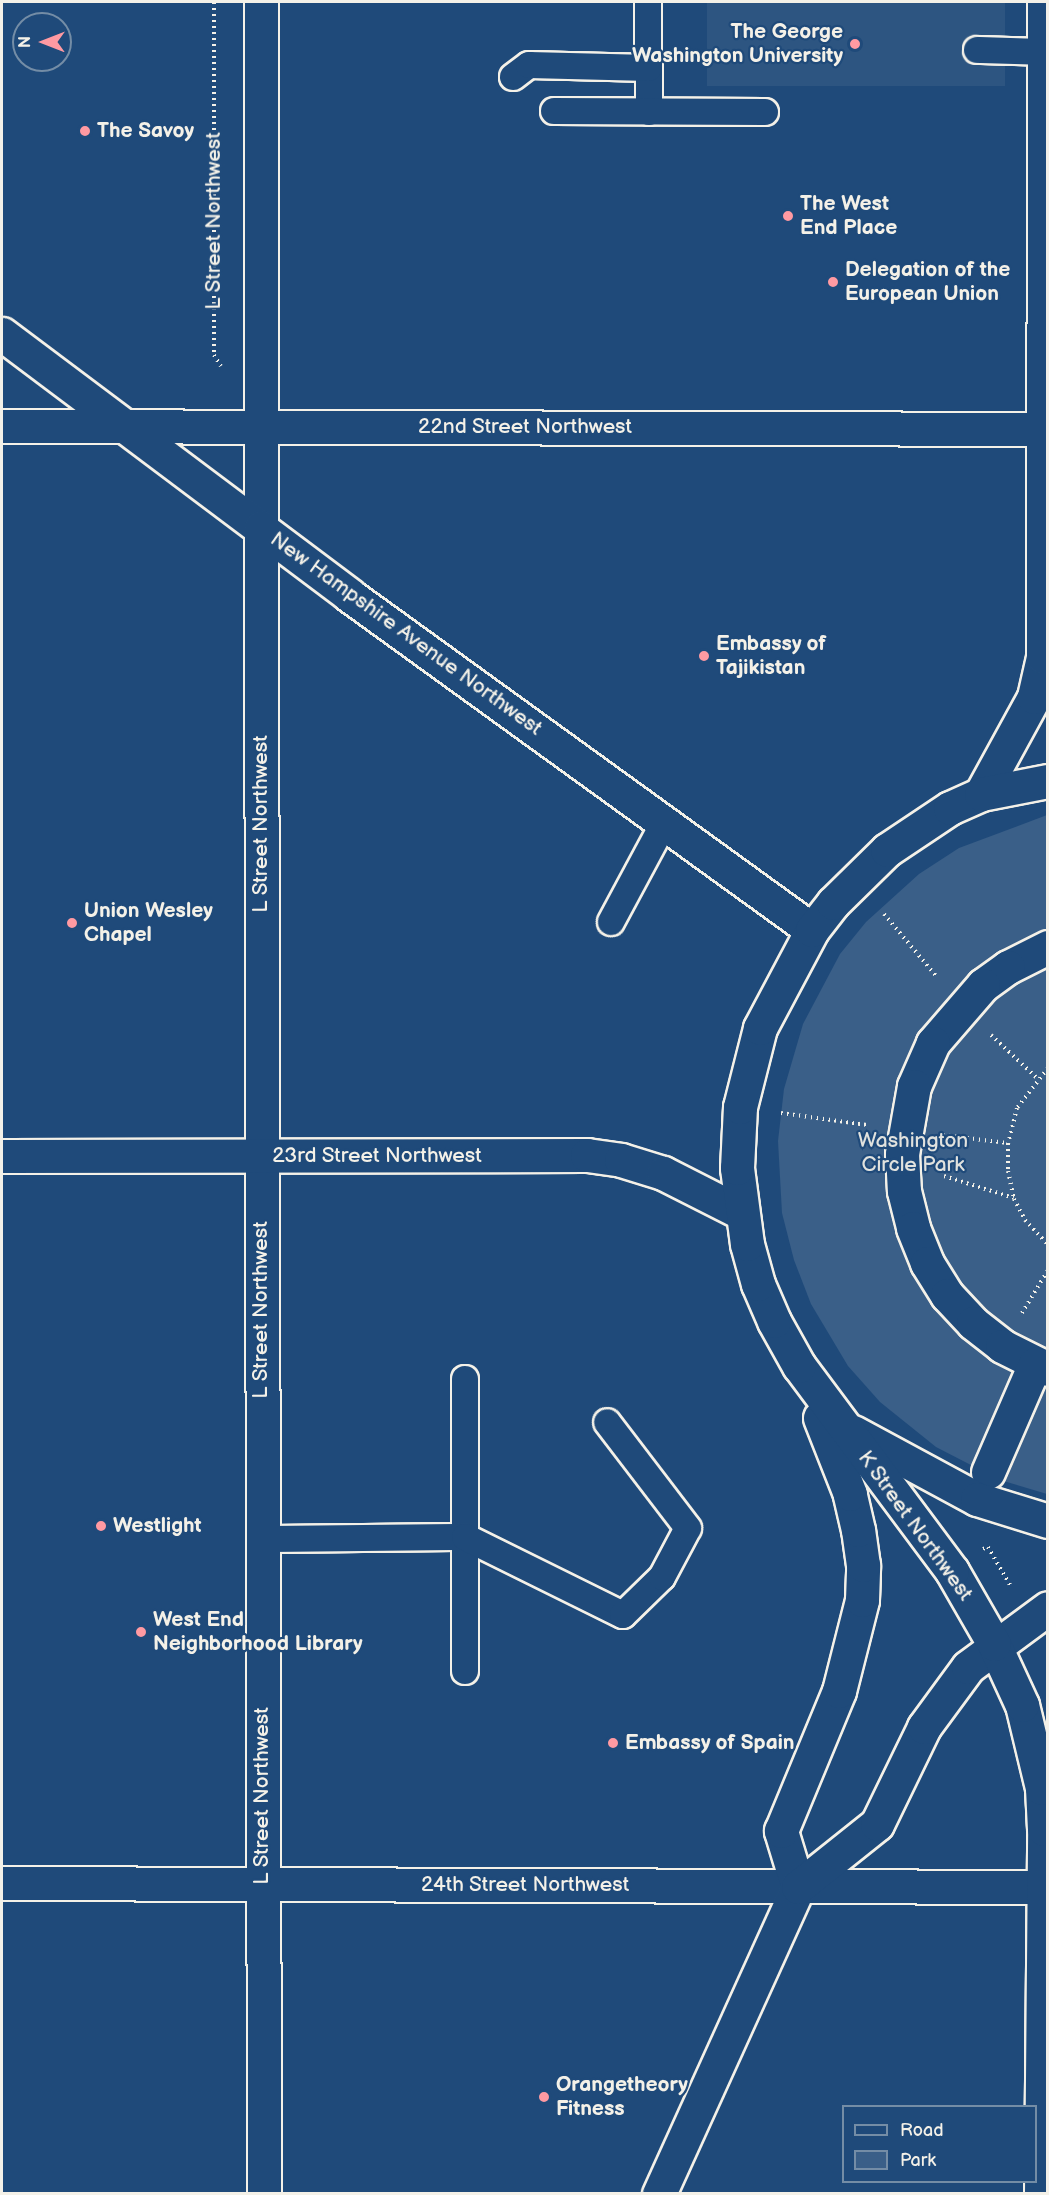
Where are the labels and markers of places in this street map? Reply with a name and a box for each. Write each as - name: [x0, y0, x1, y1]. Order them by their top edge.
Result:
- place label: The George Washington University: [632, 19, 843, 69]
- marker: The George Washington University: [848, 37, 862, 51]
- place label: The Savoy: [97, 118, 194, 144]
- marker: The Savoy: [78, 124, 92, 138]
- place label: The West End Place: [800, 191, 897, 241]
- marker: The West End Place: [781, 209, 795, 223]
- place label: Delegation of the European Union: [845, 257, 1010, 307]
- marker: Delegation of the European Union: [826, 275, 840, 289]
- place label: Embassy of Tajikistan: [716, 631, 827, 681]
- marker: Embassy of Tajikistan: [697, 649, 711, 663]
- place label: Union Wesley Chapel: [84, 898, 213, 948]
- marker: Union Wesley Chapel: [65, 916, 79, 930]
- place label: Westlight: [113, 1513, 202, 1539]
- marker: Westlight: [94, 1519, 108, 1533]
- place label: West End Neighborhood Library: [153, 1607, 363, 1657]
- marker: West End Neighborhood Library: [134, 1625, 148, 1639]
- place label: Embassy of Spain: [625, 1730, 795, 1756]
- marker: Embassy of Spain: [606, 1736, 620, 1750]
- place label: Orangetheory Fitness: [556, 2072, 688, 2122]
- marker: Orangetheory Fitness: [537, 2090, 551, 2104]

